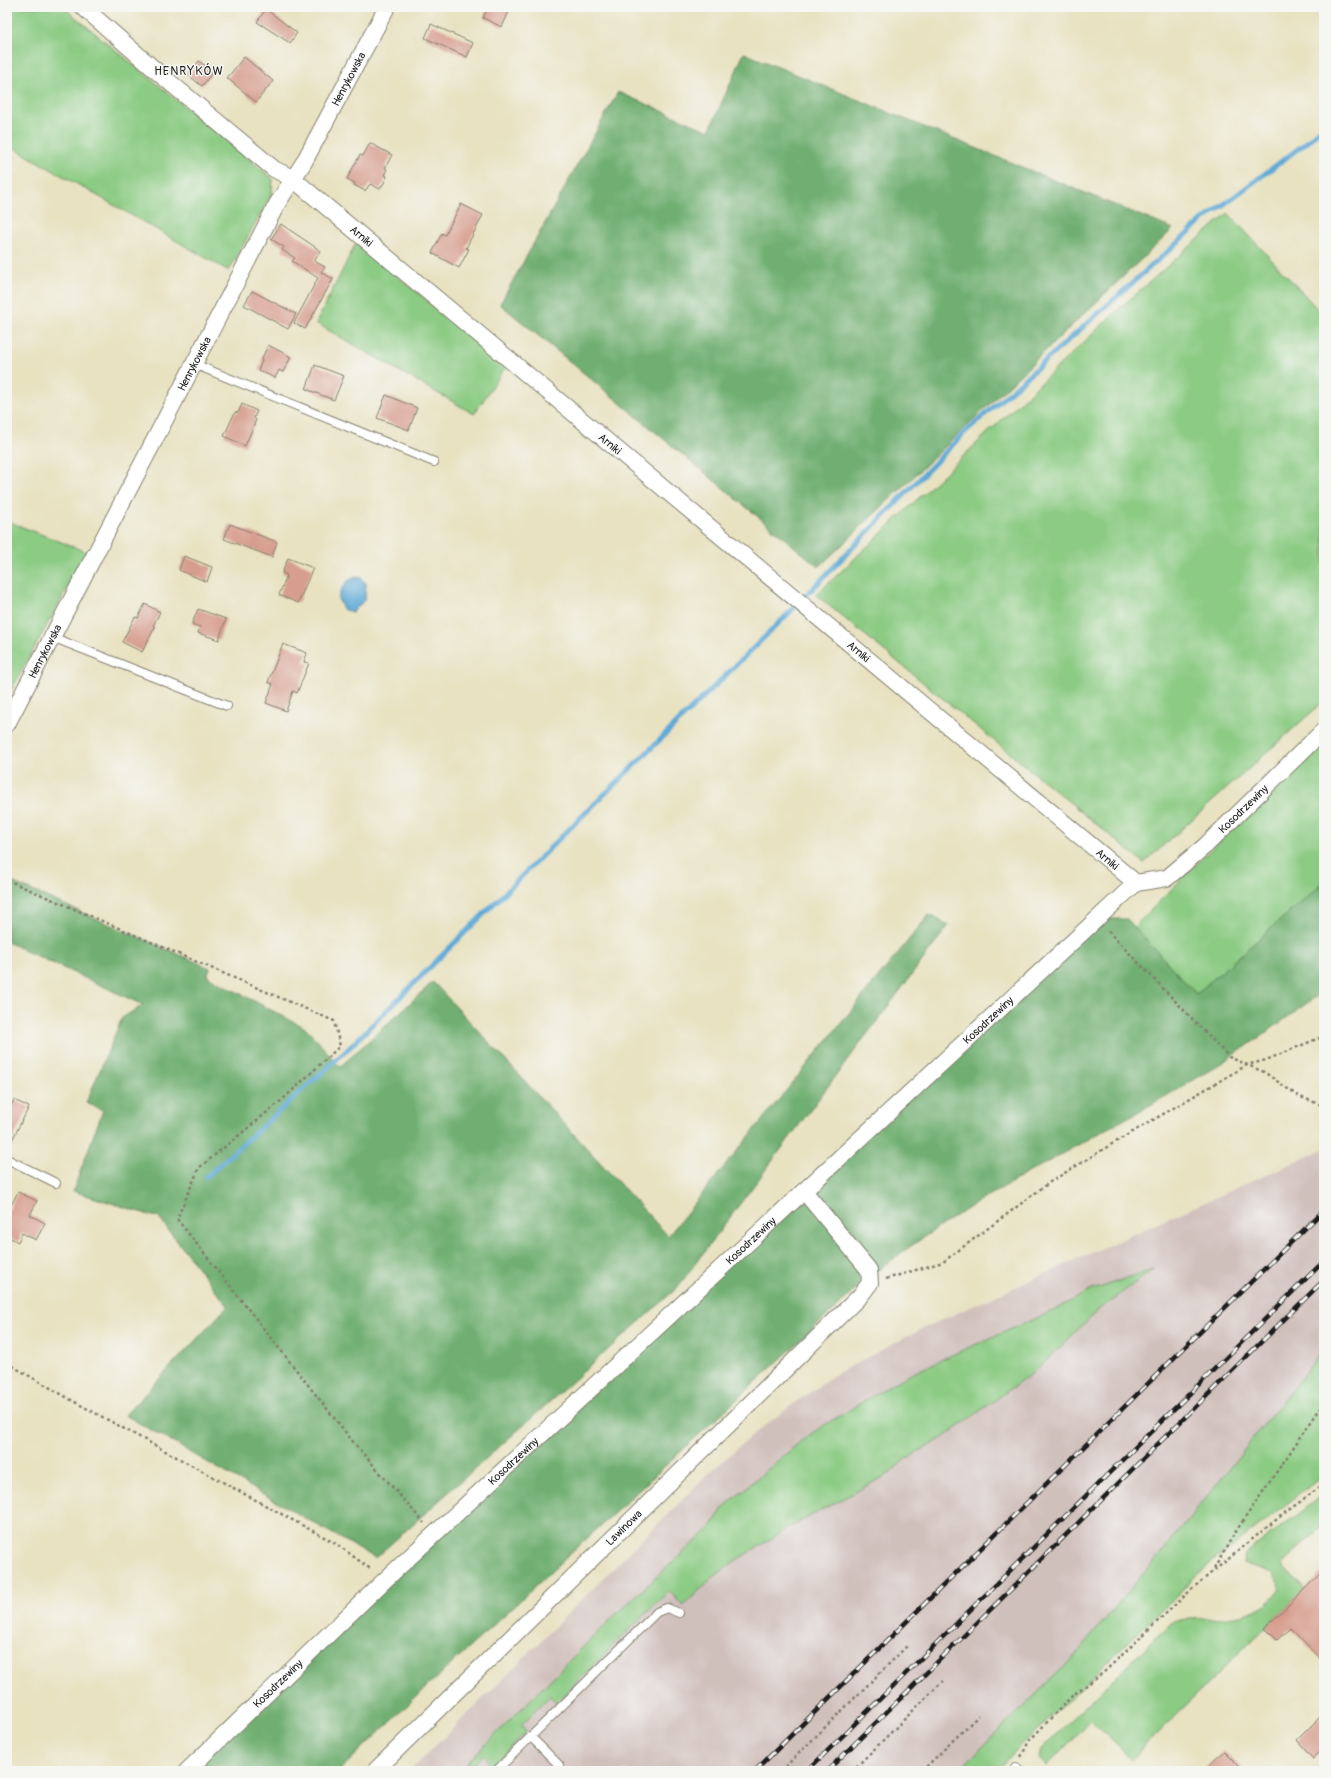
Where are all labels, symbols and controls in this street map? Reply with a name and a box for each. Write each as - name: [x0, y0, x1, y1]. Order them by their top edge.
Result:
- street label: Henrykowska: [329, 50, 369, 108]
- district label: HENRYKÓW: [154, 63, 224, 79]
- street label: Arniki: [347, 223, 375, 250]
- street label: Henrykowska: [175, 335, 214, 393]
- street label: Arniki: [596, 431, 624, 457]
- street label: Henrykowska: [26, 622, 65, 681]
- street label: Arniki: [844, 638, 872, 665]
- street label: Kosodrzewiny: [1216, 782, 1271, 836]
- street label: Arniki: [1093, 846, 1121, 873]
- street label: Kosodrzewiny: [961, 994, 1016, 1047]
- street label: Kosodrzewiny: [723, 1214, 779, 1267]
- street label: Kosodrzewiny: [486, 1435, 542, 1488]
- street label: Lawinowa: [603, 1507, 645, 1548]
- street label: Kosodrzewiny: [251, 1657, 306, 1711]

